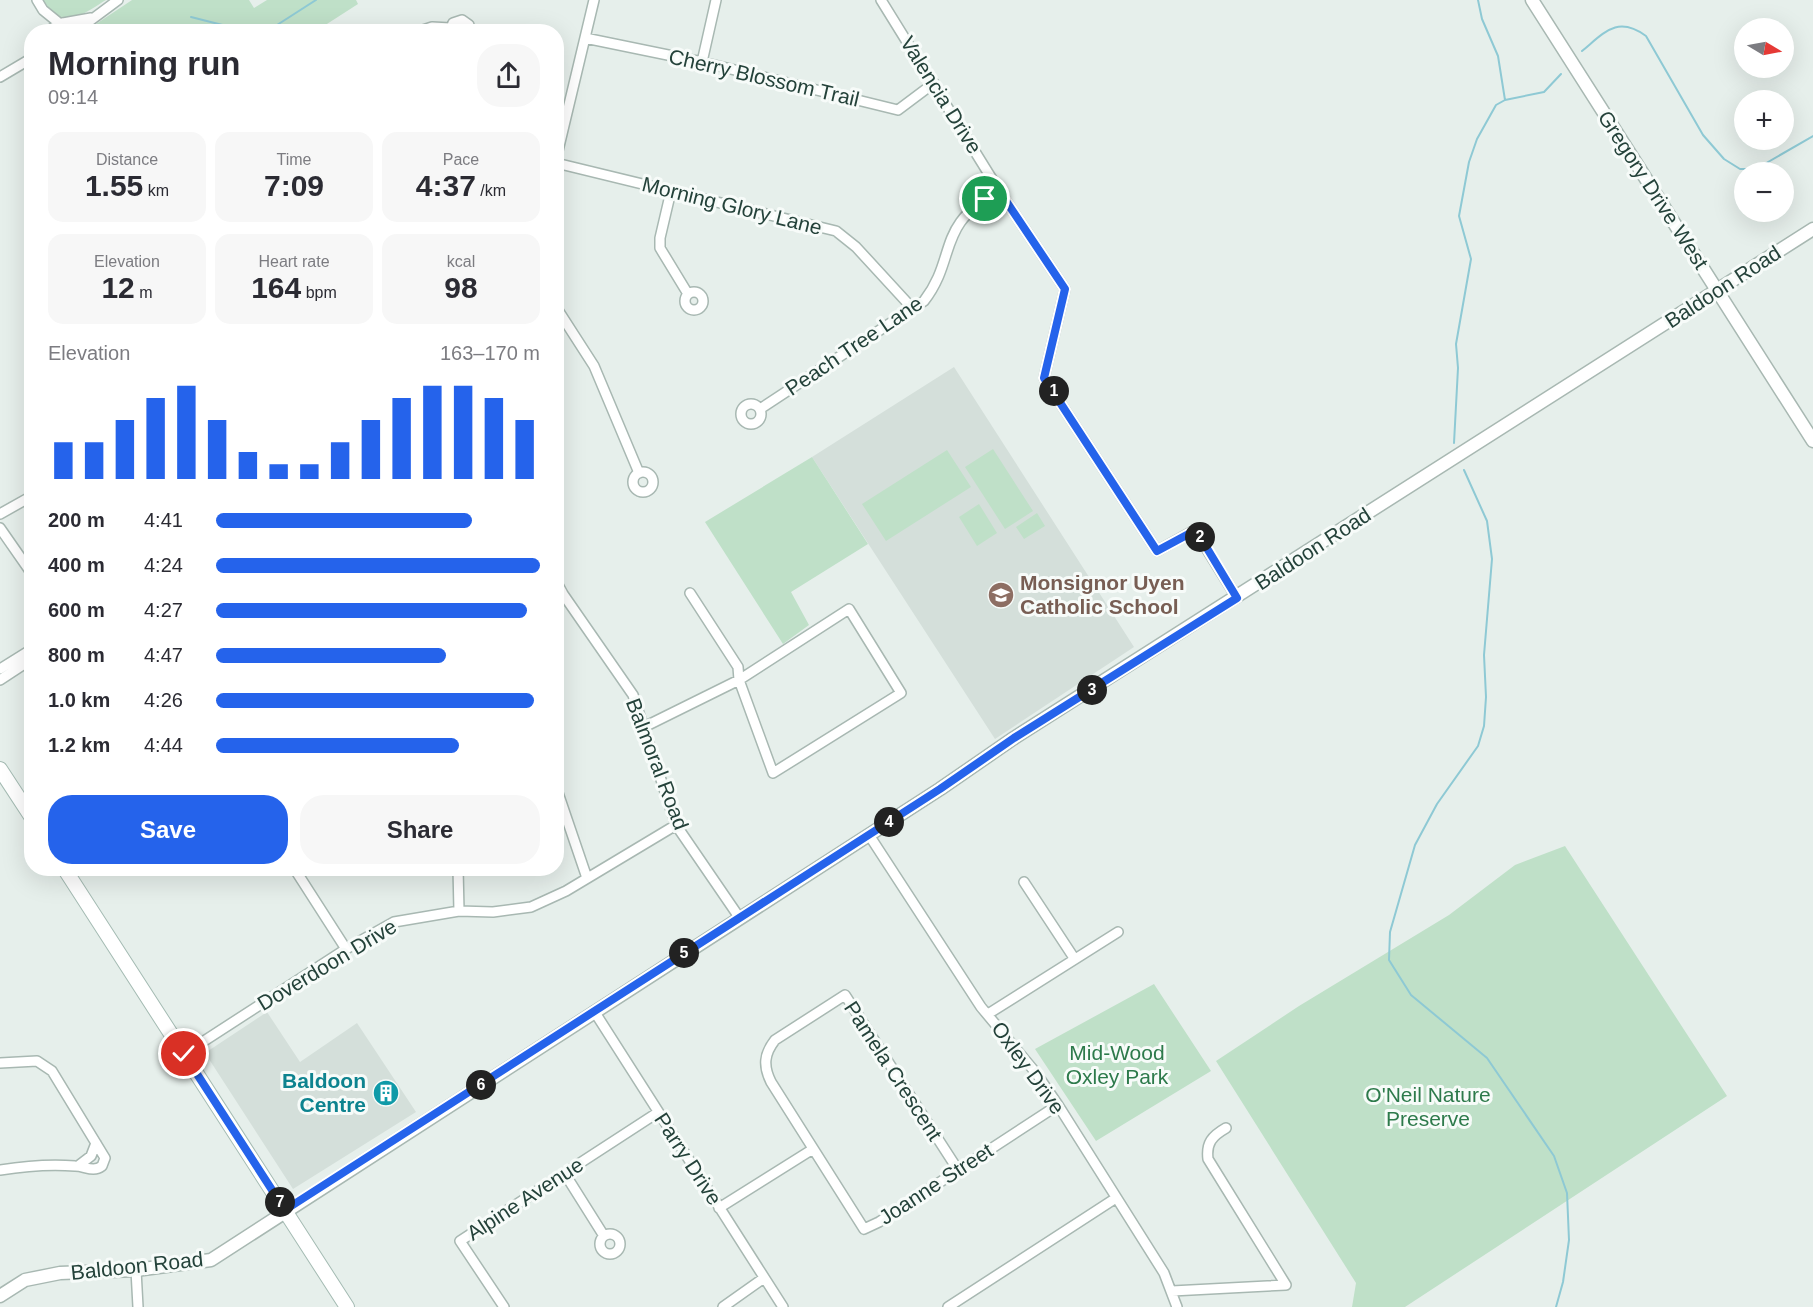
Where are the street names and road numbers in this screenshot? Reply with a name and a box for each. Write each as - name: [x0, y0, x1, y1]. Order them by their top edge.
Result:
- street label: Valencia Drive: [896, 32, 987, 158]
- street label: Cherry Blossom Trail: [667, 44, 862, 111]
- street label: Gregory Drive West: [1594, 106, 1713, 273]
- street label: Morning Glory Lane: [640, 172, 824, 239]
- street label: Baldoon Road: [1661, 241, 1785, 332]
- street label: Peach Tree Lane: [781, 291, 926, 400]
- street label: Baldoon Road: [1251, 503, 1375, 594]
- street label: Balmoral Road: [622, 695, 693, 833]
- street label: Doverdoon Drive: [253, 914, 400, 1015]
- street label: Pamela Crescent: [840, 997, 947, 1145]
- street label: Oxley Drive: [987, 1017, 1070, 1118]
- street label: Parry Drive: [650, 1108, 727, 1209]
- street label: Joanne Street: [875, 1138, 997, 1229]
- street label: Alpine Avenue: [462, 1152, 587, 1245]
- street label: Baldoon Road: [70, 1247, 204, 1284]

